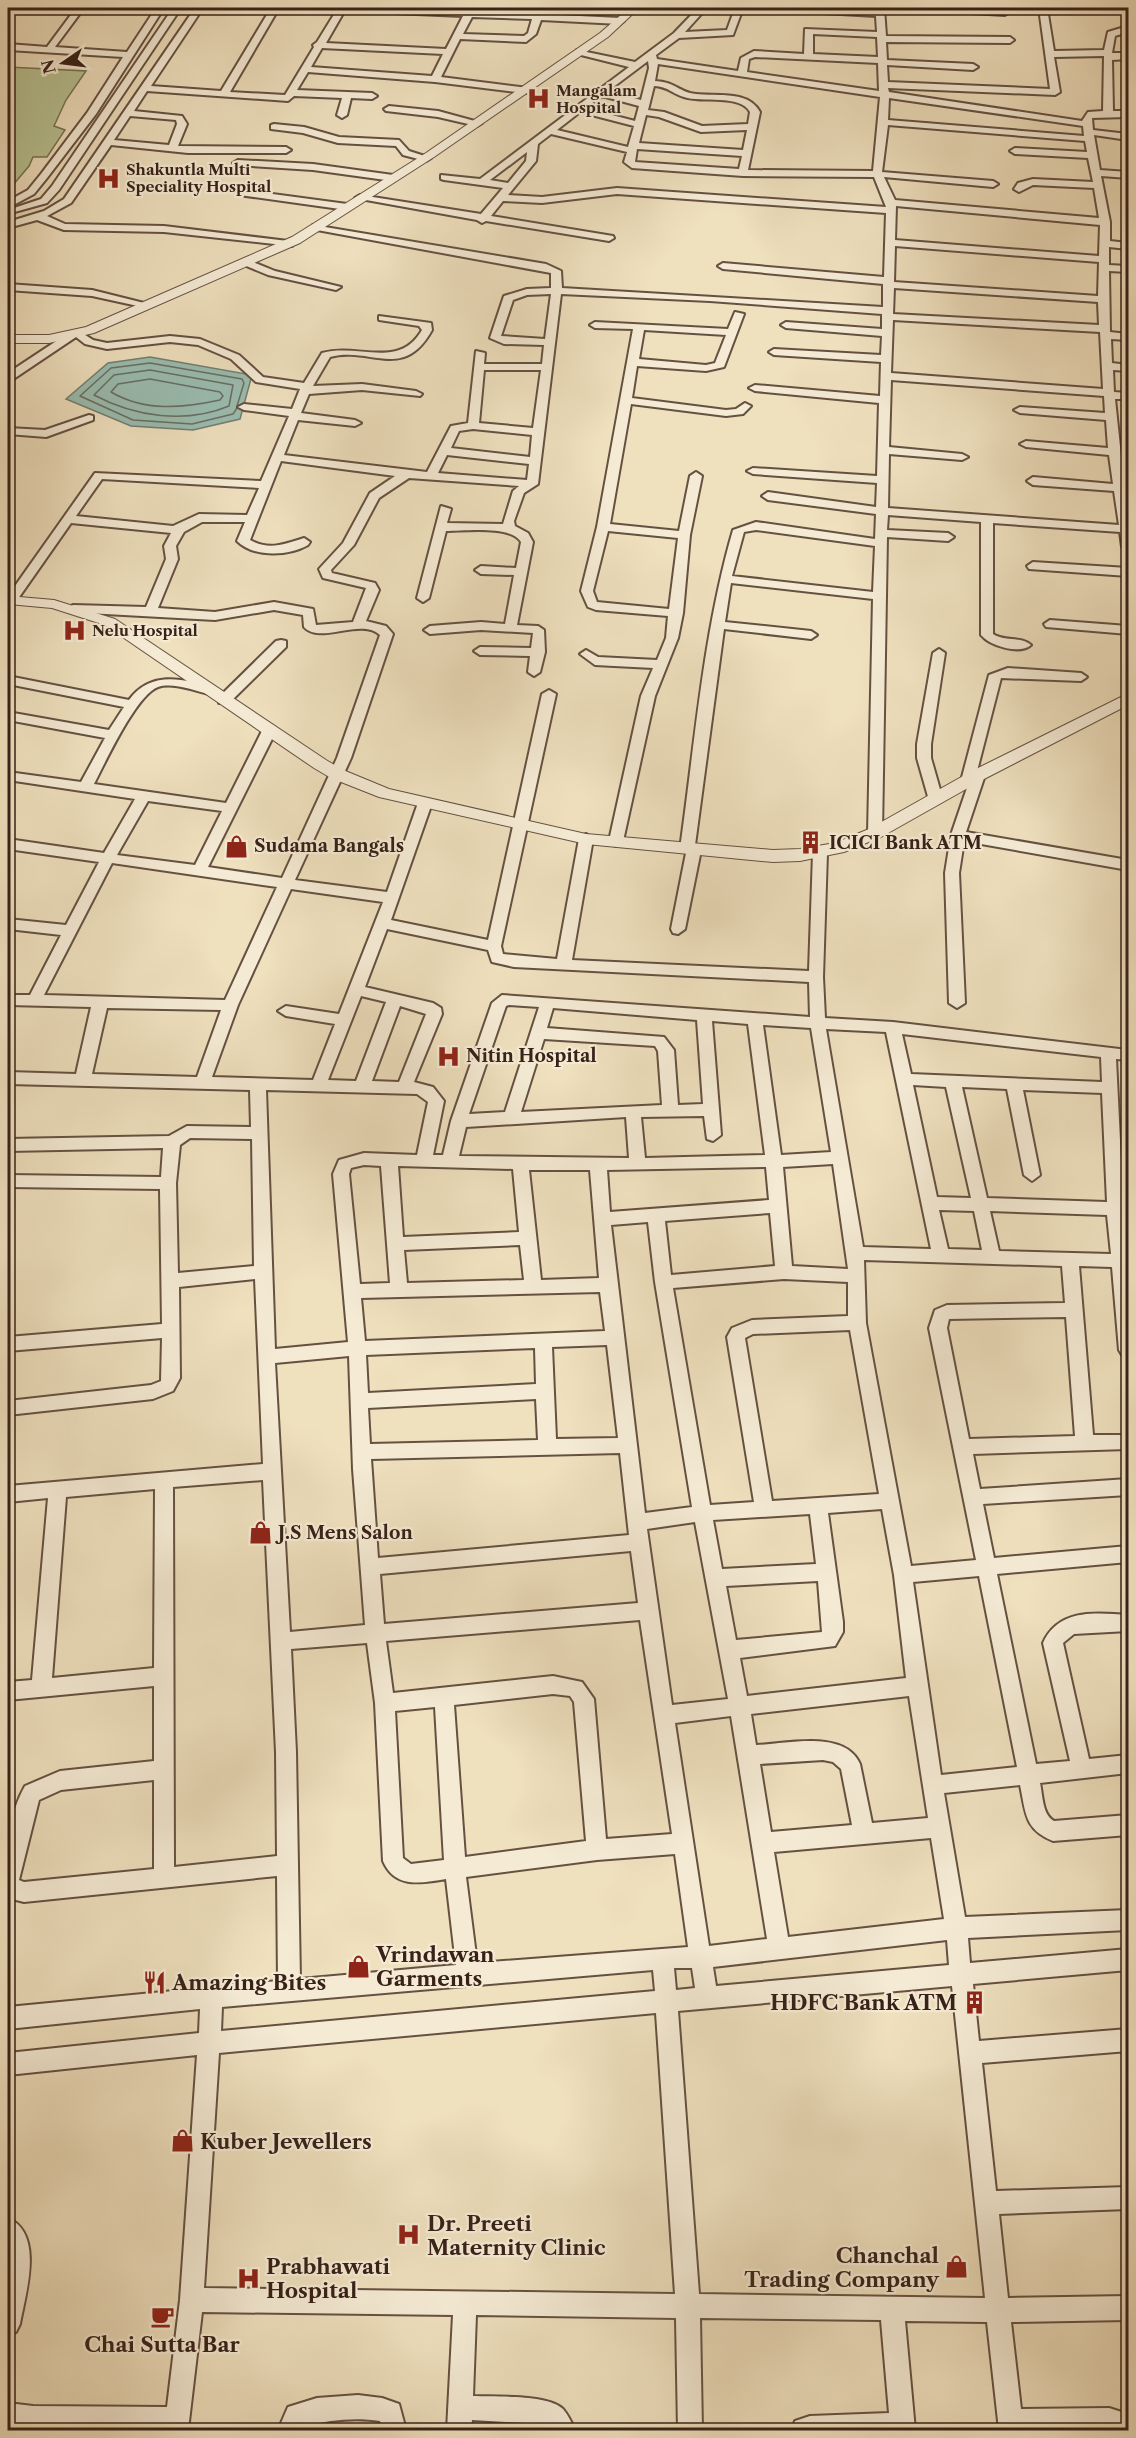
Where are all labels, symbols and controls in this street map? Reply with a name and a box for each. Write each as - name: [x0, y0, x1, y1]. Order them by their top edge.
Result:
- north arrow: [33, 33, 93, 93]
- text: N: [37, 57, 60, 76]
- place label: Mangalam Hospital: [556, 81, 637, 117]
- hospital icon: Mangalam Hospital: [525, 86, 551, 112]
- place label: Shakuntla Multi Speciality Hospital: [126, 160, 271, 196]
- hospital icon: Shakuntla Multi Speciality Hospital: [95, 165, 121, 191]
- hospital icon: Nelu Hospital: [61, 617, 87, 643]
- place label: Nelu Hospital: [92, 621, 198, 640]
- building icon: ICICI Bank ATM: [798, 830, 824, 856]
- place label: ICICI Bank ATM: [829, 832, 982, 854]
- shop icon: Sudama Bangals: [223, 833, 249, 859]
- place label: Sudama Bangals: [254, 835, 404, 857]
- hospital icon: Nitin Hospital: [435, 1043, 461, 1069]
- place label: Nitin Hospital: [466, 1045, 597, 1067]
- shop icon: J.S Mens Salon: [247, 1520, 273, 1546]
- place label: J.S Mens Salon: [275, 1522, 413, 1544]
- place label: Vrindawan Garments: [375, 1942, 495, 1991]
- shop icon: Vrindawan Garments: [345, 1953, 371, 1979]
- restaurant icon: Amazing Bites: [141, 1969, 167, 1995]
- place label: Amazing Bites: [171, 1970, 326, 1995]
- building icon: HDFC Bank ATM: [962, 1989, 988, 2015]
- place label: HDFC Bank ATM: [770, 1990, 957, 2015]
- shop icon: Kuber Jewellers: [169, 2128, 195, 2154]
- place label: Kuber Jewellers: [200, 2129, 372, 2154]
- place label: Dr. Preeti Maternity Clinic: [427, 2211, 606, 2260]
- hospital icon: Dr. Preeti Maternity Clinic: [396, 2222, 422, 2248]
- place label: Chanchal Trading Company: [744, 2243, 940, 2292]
- place label: Prabhawati Hospital: [266, 2254, 391, 2303]
- shop icon: Chanchal Trading Company: [944, 2254, 970, 2280]
- hospital icon: Prabhawati Hospital: [235, 2265, 261, 2291]
- cafe icon: Chai Sutta Bar: [149, 2303, 175, 2329]
- place label: Chai Sutta Bar: [84, 2332, 241, 2357]

